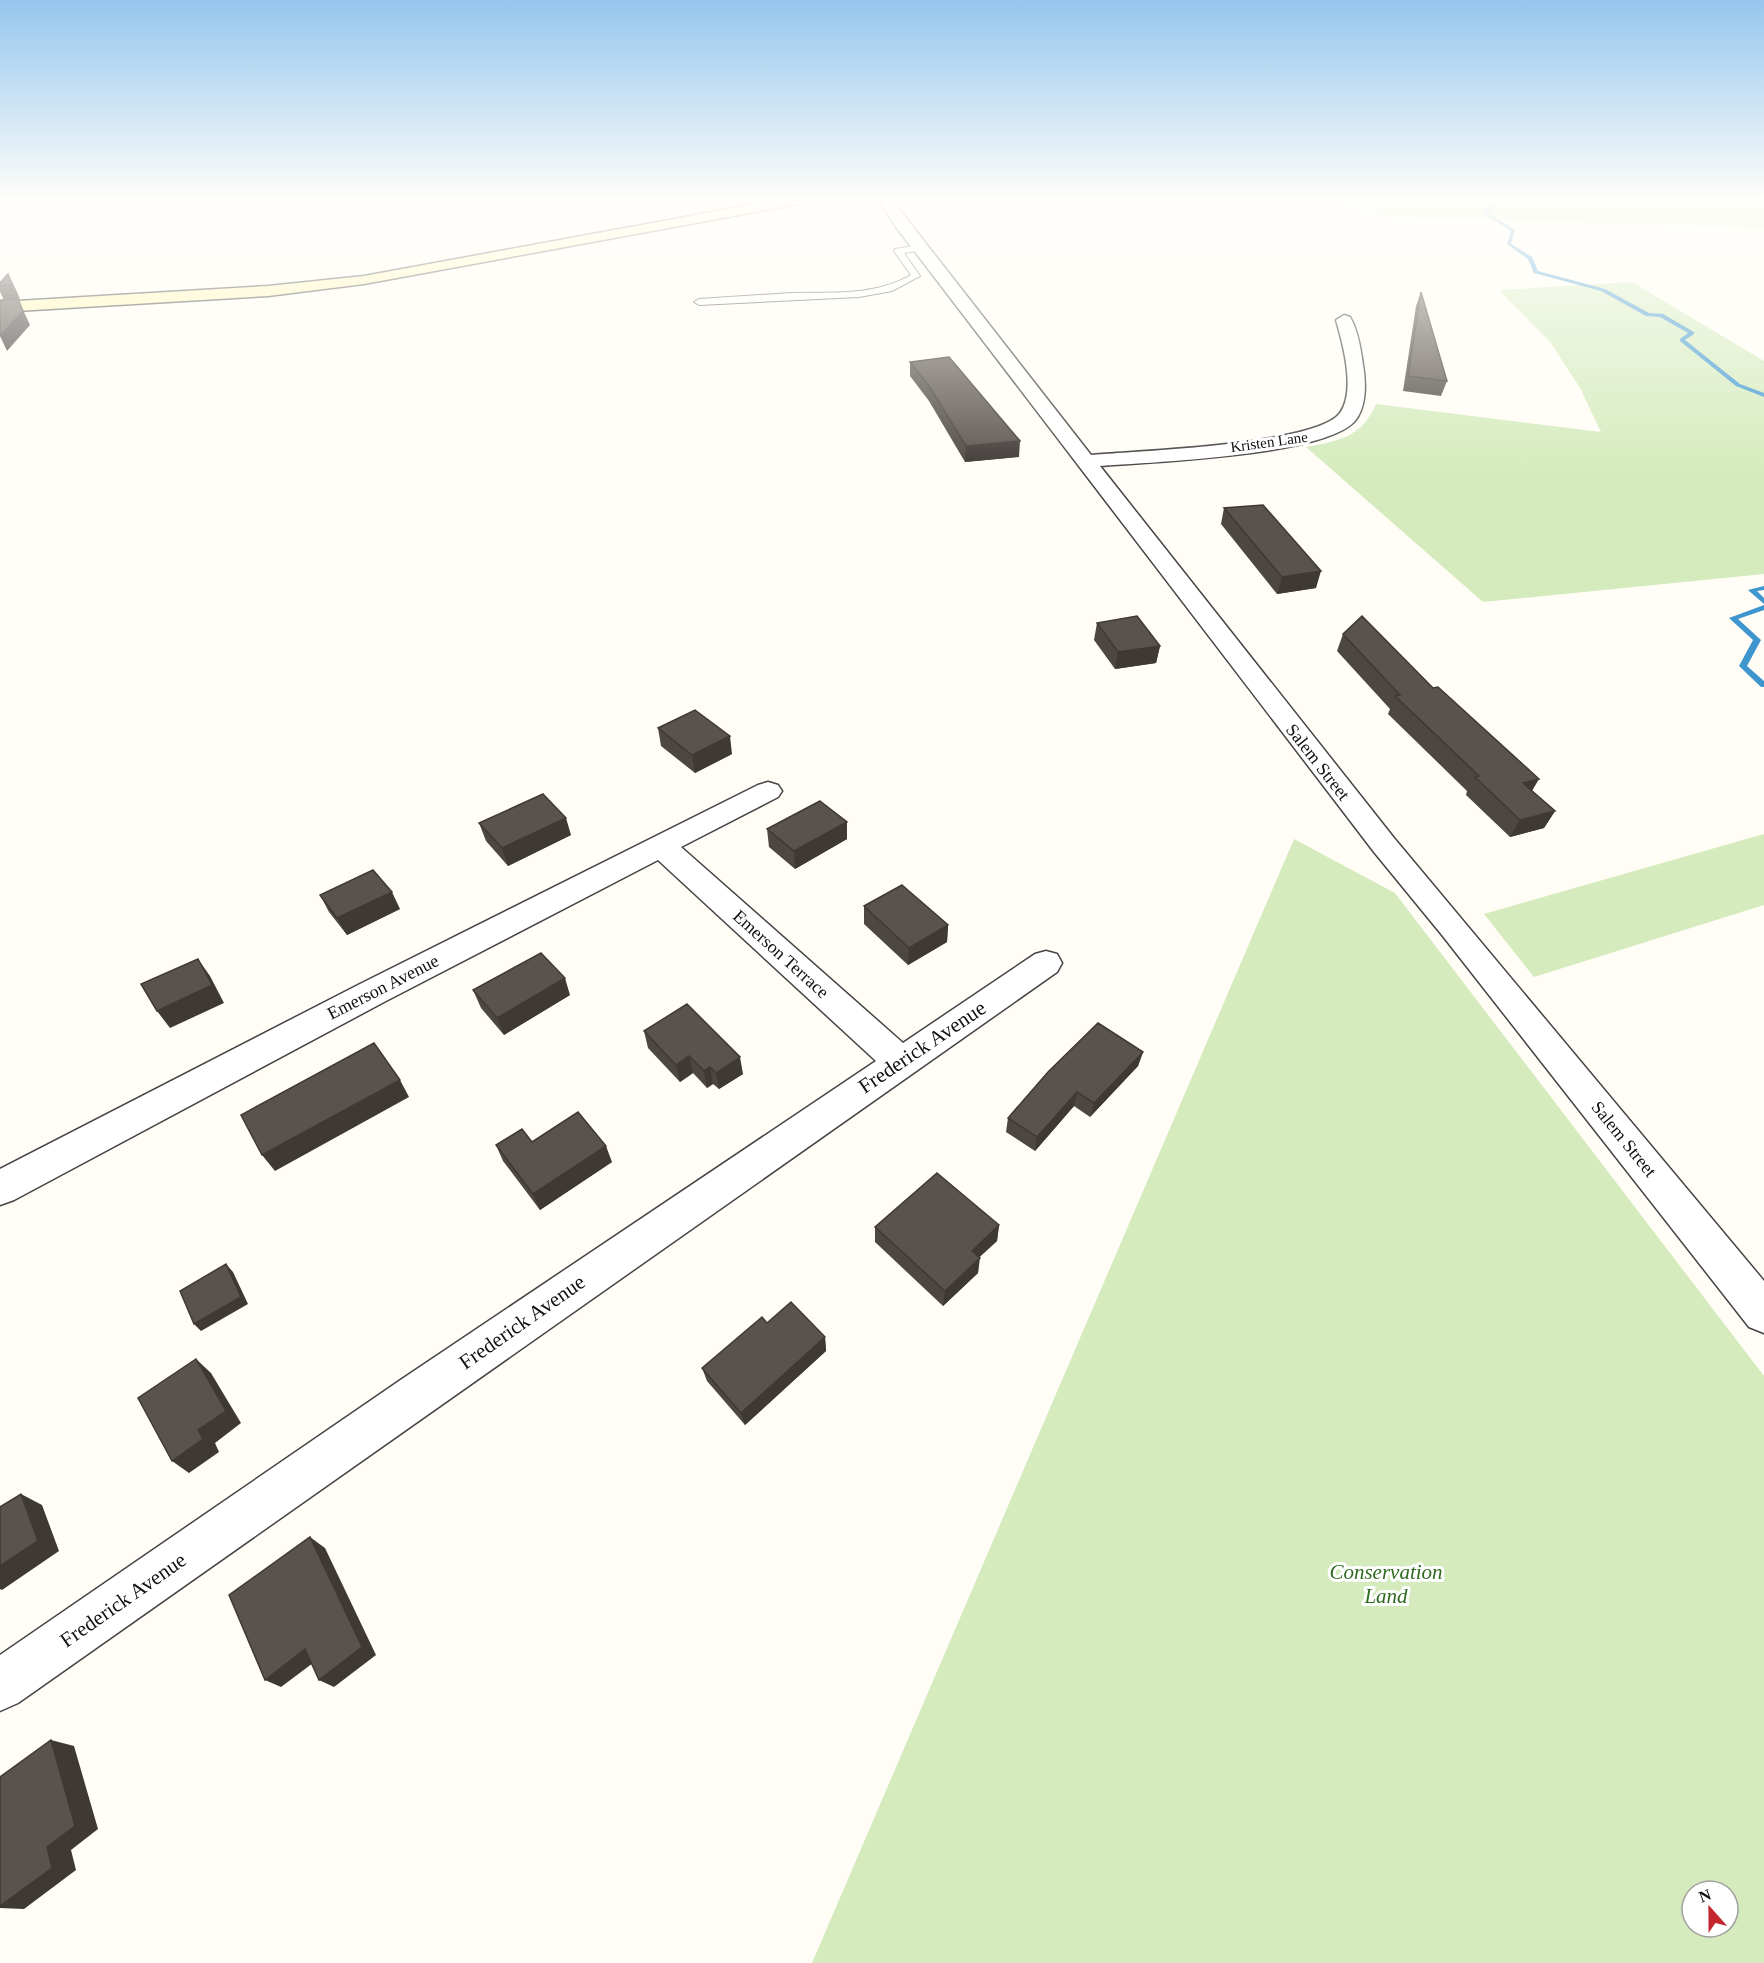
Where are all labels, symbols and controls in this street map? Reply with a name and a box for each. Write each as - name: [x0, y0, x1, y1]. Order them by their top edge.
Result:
- street label: Kristen Lane: [1229, 429, 1309, 455]
- street label: Salem Street: [1282, 720, 1354, 804]
- street label: Emerson Terrace: [729, 906, 833, 1002]
- street label: Emerson Avenue: [324, 950, 442, 1024]
- street label: Frederick Avenue: [854, 996, 990, 1098]
- street label: Salem Street: [1587, 1097, 1661, 1181]
- street label: Frederick Avenue: [454, 1270, 590, 1374]
- street label: Frederick Avenue: [55, 1548, 191, 1652]
- park label: Conservation Land: [1329, 1560, 1443, 1608]
- north arrow: [1680, 1879, 1740, 1939]
- text: N: [1696, 1885, 1714, 1905]

